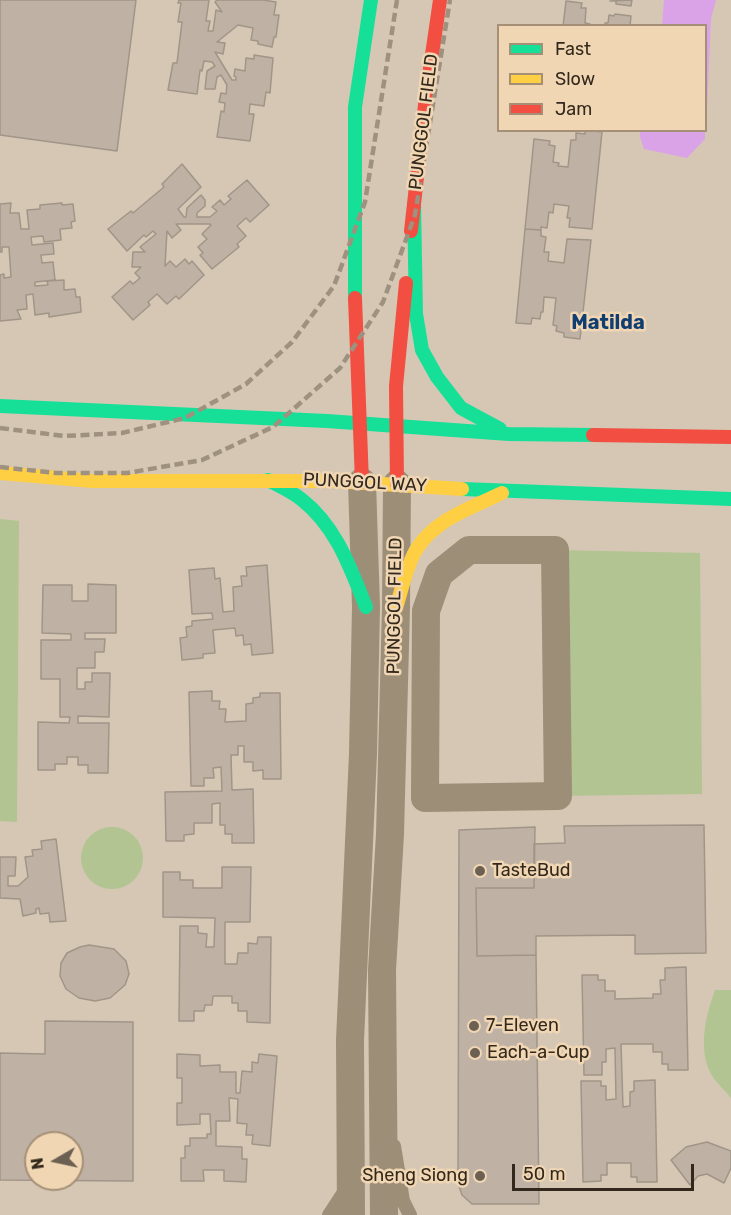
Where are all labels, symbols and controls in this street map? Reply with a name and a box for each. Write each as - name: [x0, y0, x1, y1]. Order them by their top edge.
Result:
- legend: [497, 24, 707, 132]
- text: Fast: [555, 38, 591, 60]
- street label: PUNGGOL FIELD: [405, 53, 443, 191]
- text: Slow: [555, 68, 595, 90]
- text: Jam: [555, 98, 592, 120]
- district label: Matilda: [571, 311, 645, 335]
- street label: PUNGGOL WAY: [302, 469, 428, 497]
- street label: PUNGGOL FIELD: [383, 537, 407, 675]
- place label: TasteBud: [492, 860, 571, 882]
- marker: TasteBud: [473, 864, 487, 878]
- place label: 7-Eleven: [486, 1015, 559, 1037]
- marker: 7-Eleven: [467, 1019, 481, 1033]
- place label: Each-a-Cup: [487, 1042, 589, 1064]
- marker: Each-a-Cup: [468, 1046, 482, 1060]
- north arrow: [24, 1131, 84, 1191]
- scale bar: [515, 1152, 696, 1190]
- text: N: [27, 1156, 48, 1171]
- text: 50 m: [523, 1163, 566, 1185]
- place label: Sheng Siong: [362, 1165, 468, 1187]
- marker: Sheng Siong: [473, 1169, 487, 1183]

